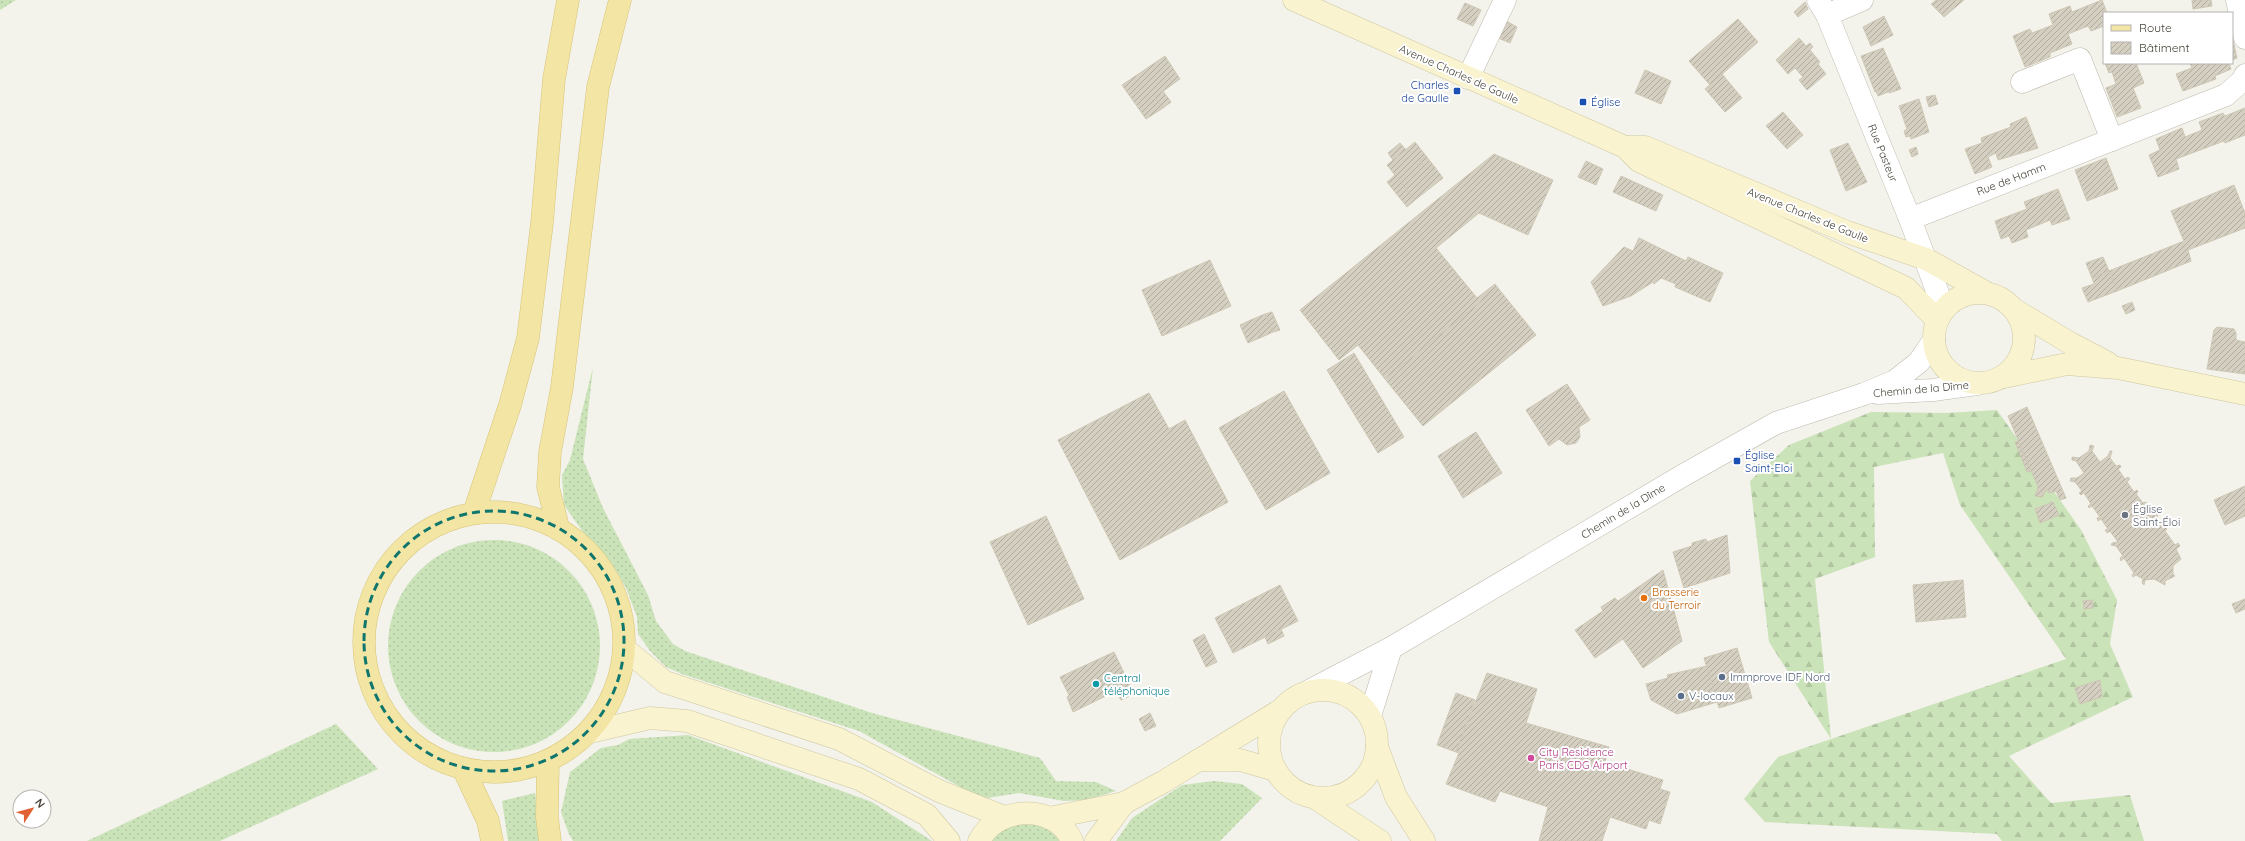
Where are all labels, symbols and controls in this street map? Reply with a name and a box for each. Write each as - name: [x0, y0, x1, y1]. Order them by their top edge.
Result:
- legend: [2103, 12, 2233, 64]
- text: Route: [2139, 20, 2172, 35]
- text: Bâtiment: [2139, 40, 2189, 55]
- street label: Avenue Charles de Gaulle: [1397, 42, 1521, 106]
- place label: Charles de Gaulle: [1401, 78, 1449, 104]
- marker: Charles de Gaulle: [1452, 86, 1462, 96]
- place label: Église: [1591, 95, 1620, 109]
- marker: Église: [1578, 97, 1588, 107]
- street label: Rue Pasteur: [1865, 122, 1901, 185]
- street label: Rue de Hamm: [1974, 159, 2048, 199]
- street label: Avenue Charles de Gaulle: [1745, 184, 1871, 246]
- street label: Chemin de la Dîme: [1873, 378, 1969, 400]
- place label: Église Saint-Eloi: [1745, 448, 1792, 475]
- marker: Église Saint-Eloi: [1732, 456, 1742, 466]
- street label: Chemin de la Dîme: [1578, 480, 1668, 542]
- place label: Église Saint-Éloi: [2133, 502, 2180, 529]
- marker: Église Saint-Éloi: [2120, 510, 2130, 520]
- place label: Brasserie du Terroir: [1652, 585, 1702, 612]
- marker: Brasserie du Terroir: [1639, 593, 1649, 603]
- place label: Immprove IDF Nord: [1730, 670, 1830, 684]
- place label: Central téléphonique: [1104, 671, 1170, 698]
- marker: Immprove IDF Nord: [1717, 672, 1727, 682]
- marker: Central téléphonique: [1091, 679, 1101, 689]
- place label: V-locaux: [1689, 689, 1734, 703]
- marker: V-locaux: [1676, 691, 1686, 701]
- place label: City Residence Paris CDG Airport: [1539, 745, 1628, 772]
- marker: City Residence Paris CDG Airport: [1526, 753, 1536, 763]
- north arrow: [12, 789, 52, 829]
- text: N: [32, 796, 48, 811]

